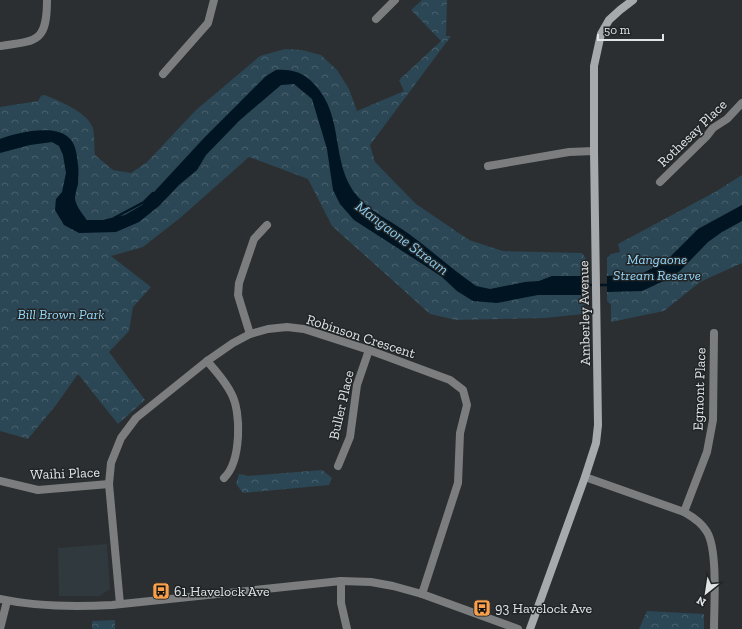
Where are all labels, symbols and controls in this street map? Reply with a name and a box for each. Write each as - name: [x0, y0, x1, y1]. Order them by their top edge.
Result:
- scale bar: [598, 16, 663, 42]
- text: 50 m: [604, 23, 631, 37]
- street label: Rothesay Place: [654, 96, 731, 171]
- water label: Mangaone Stream: [352, 197, 452, 279]
- park label: Mangaone Stream Reserve: [613, 251, 701, 284]
- street label: Amberley Avenue: [575, 260, 594, 366]
- park label: Bill Brown Park: [18, 306, 105, 323]
- street label: Robinson Crescent: [304, 311, 418, 362]
- street label: Egmont Place: [690, 347, 709, 431]
- street label: Buller Place: [325, 368, 358, 441]
- street label: Waihi Place: [30, 464, 101, 483]
- north arrow: [686, 573, 726, 613]
- bus stop icon: 61 Havelock Ave: [151, 581, 171, 601]
- place label: 61 Havelock Ave: [174, 583, 270, 600]
- text: N: [694, 593, 708, 609]
- bus stop icon: 93 Havelock Ave: [472, 598, 492, 618]
- place label: 93 Havelock Ave: [495, 600, 593, 617]

